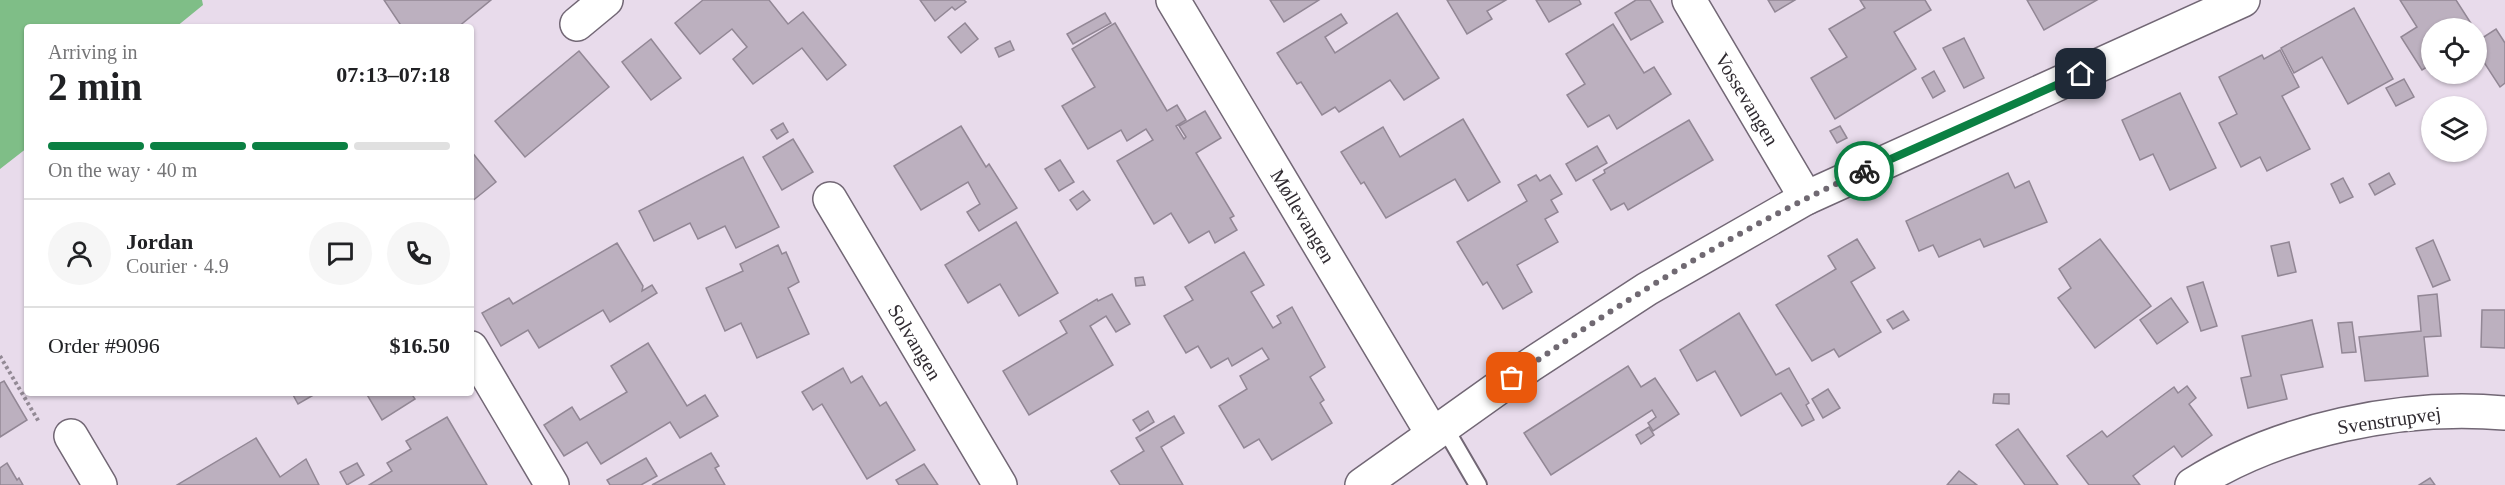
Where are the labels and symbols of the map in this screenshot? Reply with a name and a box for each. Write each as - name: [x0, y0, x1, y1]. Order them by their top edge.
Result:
- pin: [2055, 48, 2106, 99]
- street label: Vossevangen: [1710, 49, 1783, 150]
- courier: [1834, 141, 1894, 201]
- street label: Møllevangen: [1266, 165, 1340, 267]
- street label: Solvangen: [883, 300, 946, 384]
- pin: [1486, 352, 1537, 403]
- street label: Svenstrupvej: [2336, 402, 2442, 439]

